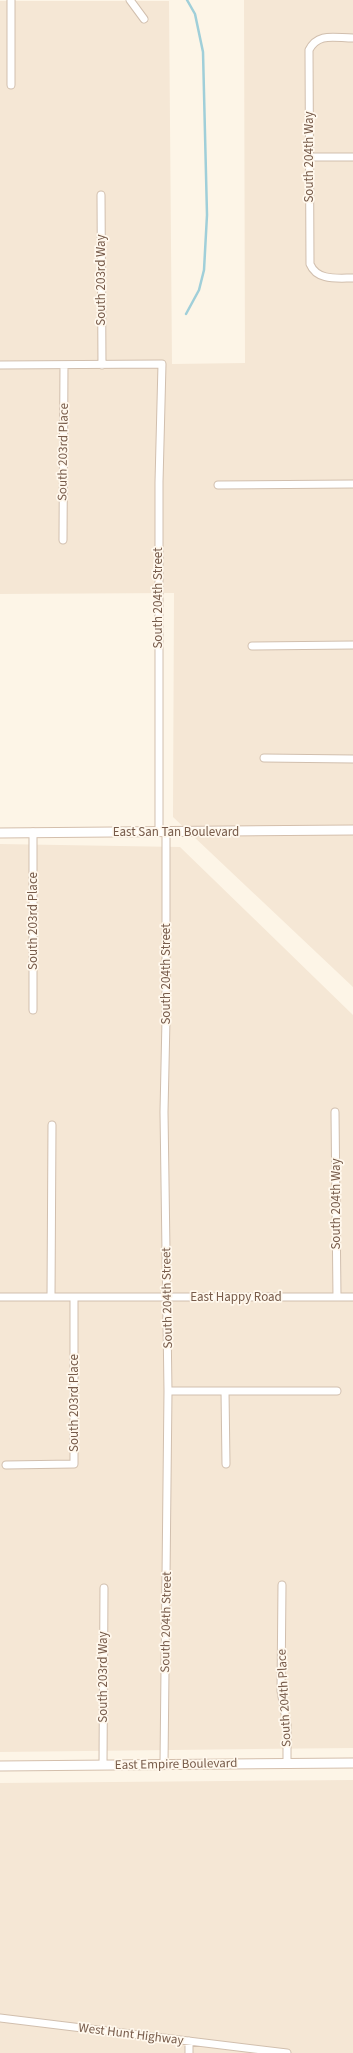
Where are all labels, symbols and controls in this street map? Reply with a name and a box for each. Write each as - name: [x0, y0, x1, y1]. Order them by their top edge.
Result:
- street label: South 204th Way: [300, 111, 318, 203]
- street label: South 203rd Way: [92, 234, 110, 326]
- street label: South 203rd Place: [53, 403, 73, 501]
- street label: South 204th Street: [149, 547, 167, 649]
- street label: East San Tan Boulevard: [113, 823, 239, 841]
- street label: South 203rd Place: [24, 872, 42, 970]
- street label: South 204th Street: [157, 923, 175, 1025]
- street label: South 204th Way: [327, 1158, 345, 1250]
- street label: South 204th Street: [157, 1247, 177, 1349]
- street label: East Happy Road: [190, 1288, 282, 1306]
- street label: South 203rd Place: [65, 1354, 83, 1452]
- street label: South 204th Street: [156, 1571, 176, 1673]
- street label: South 203rd Way: [94, 1631, 112, 1723]
- street label: South 204th Place: [272, 1649, 296, 1747]
- street label: East Empire Boulevard: [115, 1754, 237, 1774]
- street label: West Hunt Highway: [77, 2019, 185, 2049]

